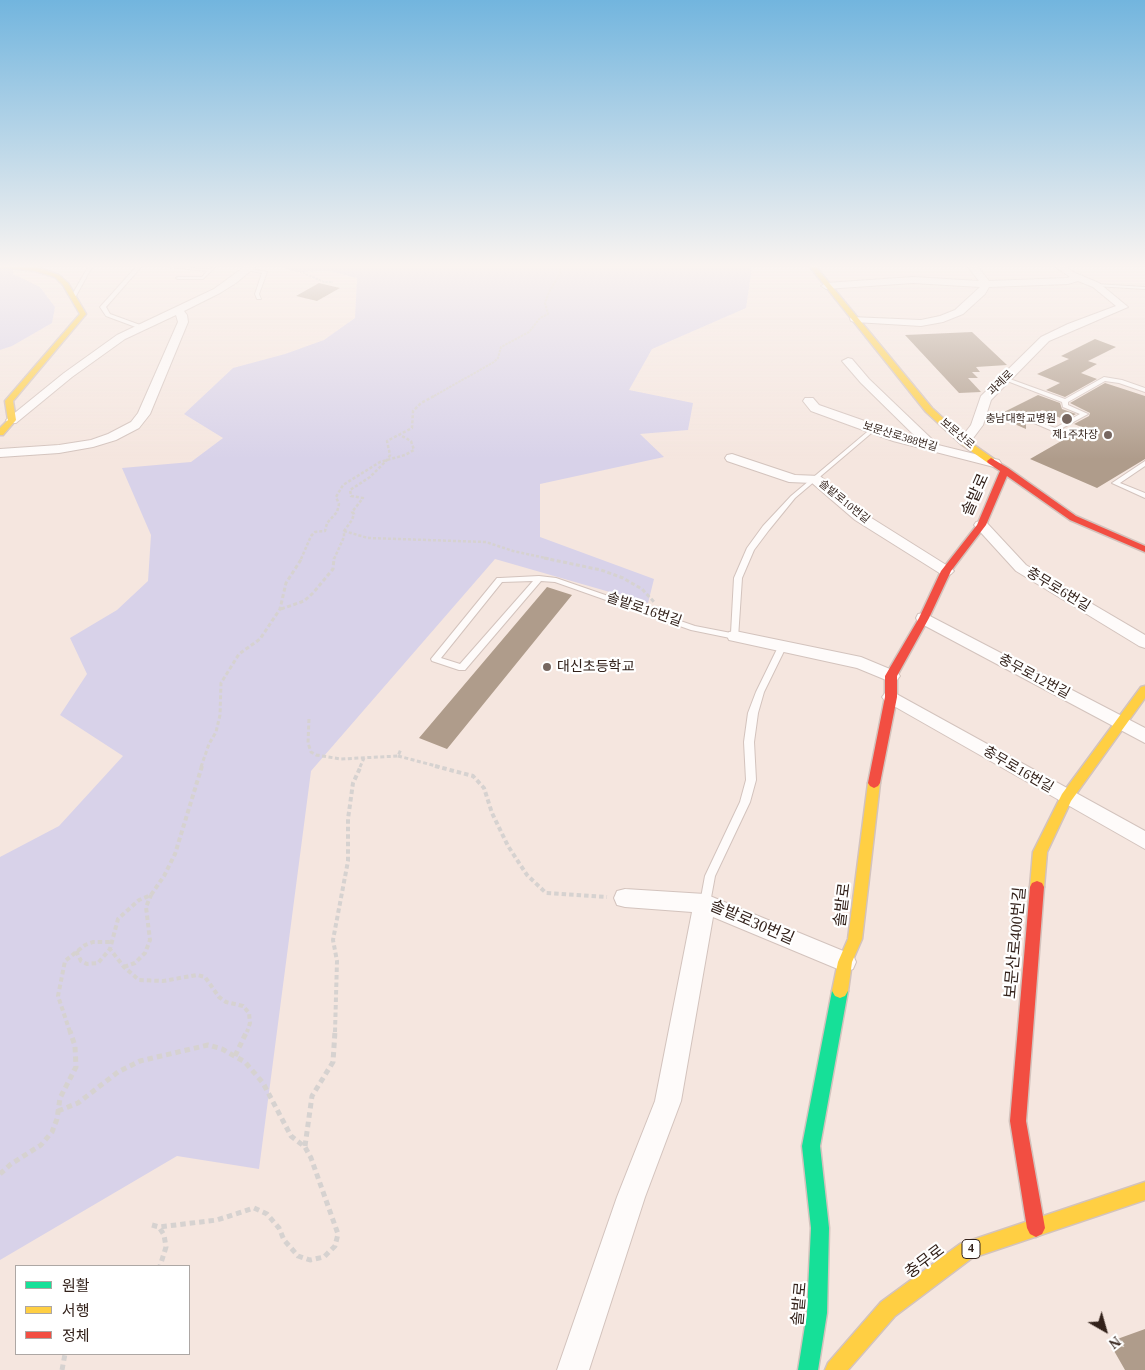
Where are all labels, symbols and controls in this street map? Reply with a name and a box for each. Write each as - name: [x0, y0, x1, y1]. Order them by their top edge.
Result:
- street label: 과례로: [986, 368, 1016, 398]
- place label: 충남대학교병원: [985, 412, 1056, 426]
- marker: 충남대학교병원: [1060, 412, 1074, 426]
- street label: 보문산로: [937, 416, 977, 452]
- street label: 보문산로388번길: [861, 419, 939, 455]
- place label: 제1주차장: [1052, 428, 1098, 442]
- marker: 제1주차장: [1102, 429, 1114, 441]
- street label: 솔밭로: [958, 471, 994, 519]
- street label: 솔밭로10번길: [816, 477, 872, 527]
- street label: 충무로6번길: [1023, 564, 1093, 616]
- street label: 솔밭로16번길: [604, 589, 684, 631]
- street label: 충무로12번길: [995, 651, 1073, 703]
- place label: 대신초등학교: [557, 659, 634, 675]
- marker: 대신초등학교: [541, 661, 553, 673]
- street label: 충무로16번길: [980, 743, 1056, 797]
- street label: 솔밭로: [831, 882, 855, 928]
- street label: 보문산로400번길: [1002, 886, 1030, 1000]
- street label: 솔밭로30번길: [707, 897, 797, 949]
- road number: 4: [962, 1240, 980, 1258]
- street label: 충무로: [902, 1241, 948, 1283]
- legend: [15, 1265, 190, 1355]
- text: 원활: [62, 1278, 90, 1294]
- street label: 솔밭로: [789, 1281, 811, 1327]
- text: 서행: [62, 1303, 90, 1319]
- north arrow: [1080, 1305, 1130, 1355]
- text: 정체: [62, 1328, 90, 1344]
- text: N: [1106, 1333, 1123, 1351]

